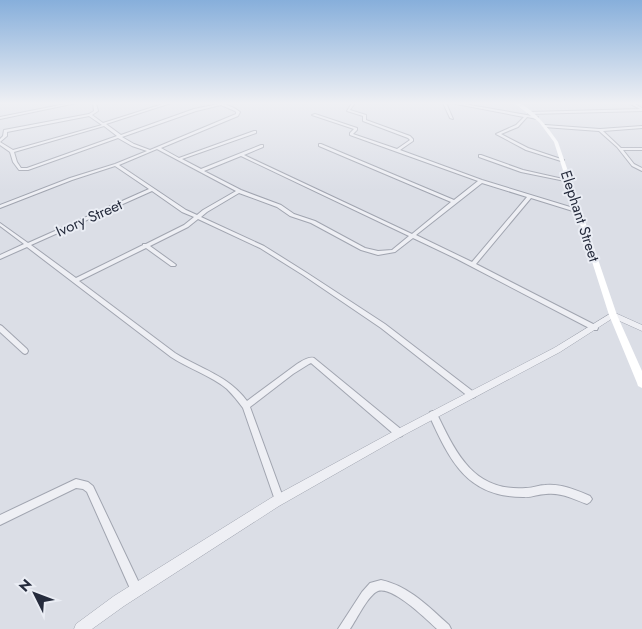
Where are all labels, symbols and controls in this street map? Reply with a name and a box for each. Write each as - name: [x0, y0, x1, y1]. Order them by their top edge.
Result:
- street label: Elephant Street: [555, 167, 605, 265]
- street label: Ivory Street: [52, 193, 126, 242]
- north arrow: [10, 569, 60, 619]
- text: N: [14, 574, 36, 596]

